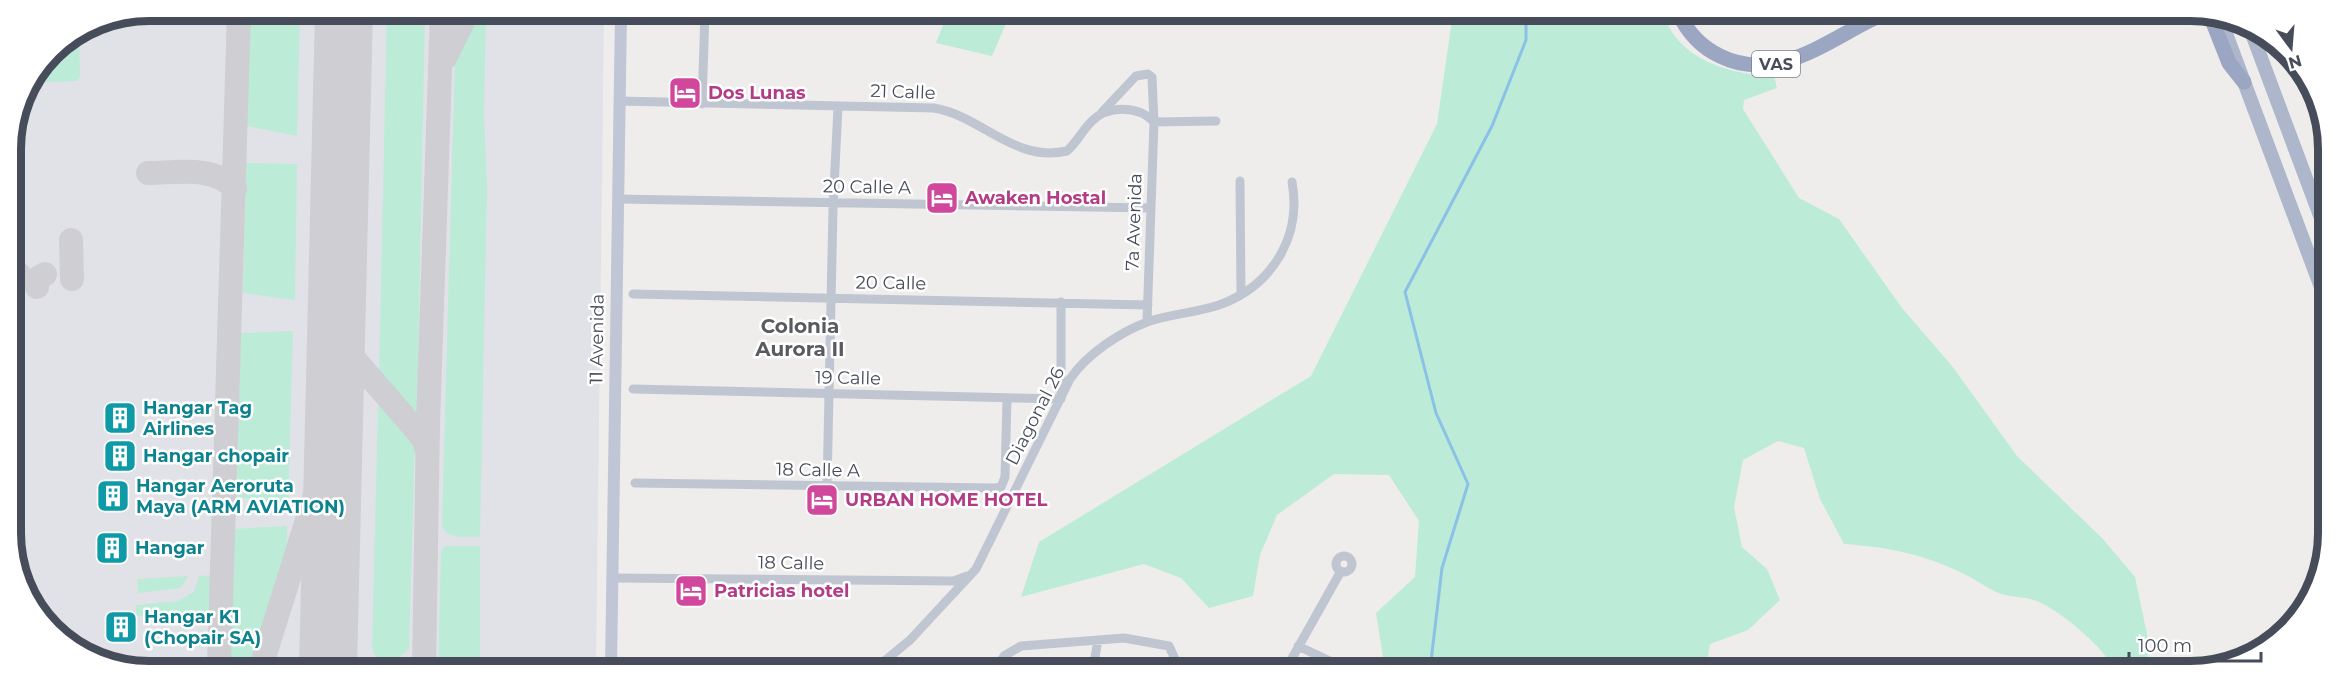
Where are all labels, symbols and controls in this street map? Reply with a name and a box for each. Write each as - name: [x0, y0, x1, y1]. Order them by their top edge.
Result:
- north arrow: [2261, 18, 2321, 78]
- road number: VAS: [1752, 51, 1800, 77]
- text: N: [2286, 51, 2304, 73]
- hotel icon: Dos Lunas: [667, 75, 703, 111]
- street label: 21 Calle: [870, 80, 936, 104]
- place label: Dos Lunas: [708, 82, 806, 104]
- street label: 7a Avenida: [1121, 173, 1147, 271]
- street label: 20 Calle A: [823, 175, 911, 199]
- hotel icon: Awaken Hostal: [924, 180, 960, 216]
- place label: Awaken Hostal: [964, 187, 1106, 209]
- street label: 20 Calle: [856, 271, 927, 295]
- street label: 11 Avenida: [585, 294, 609, 384]
- district label: Colonia Aurora II: [754, 314, 845, 361]
- street label: Diagonal 26: [1001, 363, 1069, 469]
- street label: 19 Calle: [815, 366, 881, 390]
- place label: Hangar Tag Airlines: [142, 397, 252, 440]
- building icon: Hangar Tag Airlines: [102, 400, 138, 436]
- building icon: Hangar chopair: [102, 438, 138, 474]
- place label: Hangar chopair: [143, 445, 289, 467]
- street label: 18 Calle A: [776, 458, 860, 482]
- place label: Hangar Aeroruta Maya (ARM AVIATION): [136, 475, 345, 518]
- building icon: Hangar Aeroruta Maya (ARM AVIATION): [95, 478, 131, 514]
- hotel icon: URBAN HOME HOTEL: [804, 482, 840, 518]
- place label: URBAN HOME HOTEL: [845, 489, 1047, 511]
- building icon: Hangar: [94, 530, 130, 566]
- place label: Hangar: [135, 537, 205, 559]
- street label: 18 Calle: [758, 551, 825, 575]
- hotel icon: Patricias hotel: [673, 573, 709, 609]
- place label: Patricias hotel: [714, 580, 849, 602]
- place label: Hangar K1 (Chopair SA): [144, 606, 261, 649]
- building icon: Hangar K1 (Chopair SA): [103, 609, 139, 645]
- scale bar: [2129, 625, 2261, 663]
- text: 100 m: [2138, 635, 2192, 657]

